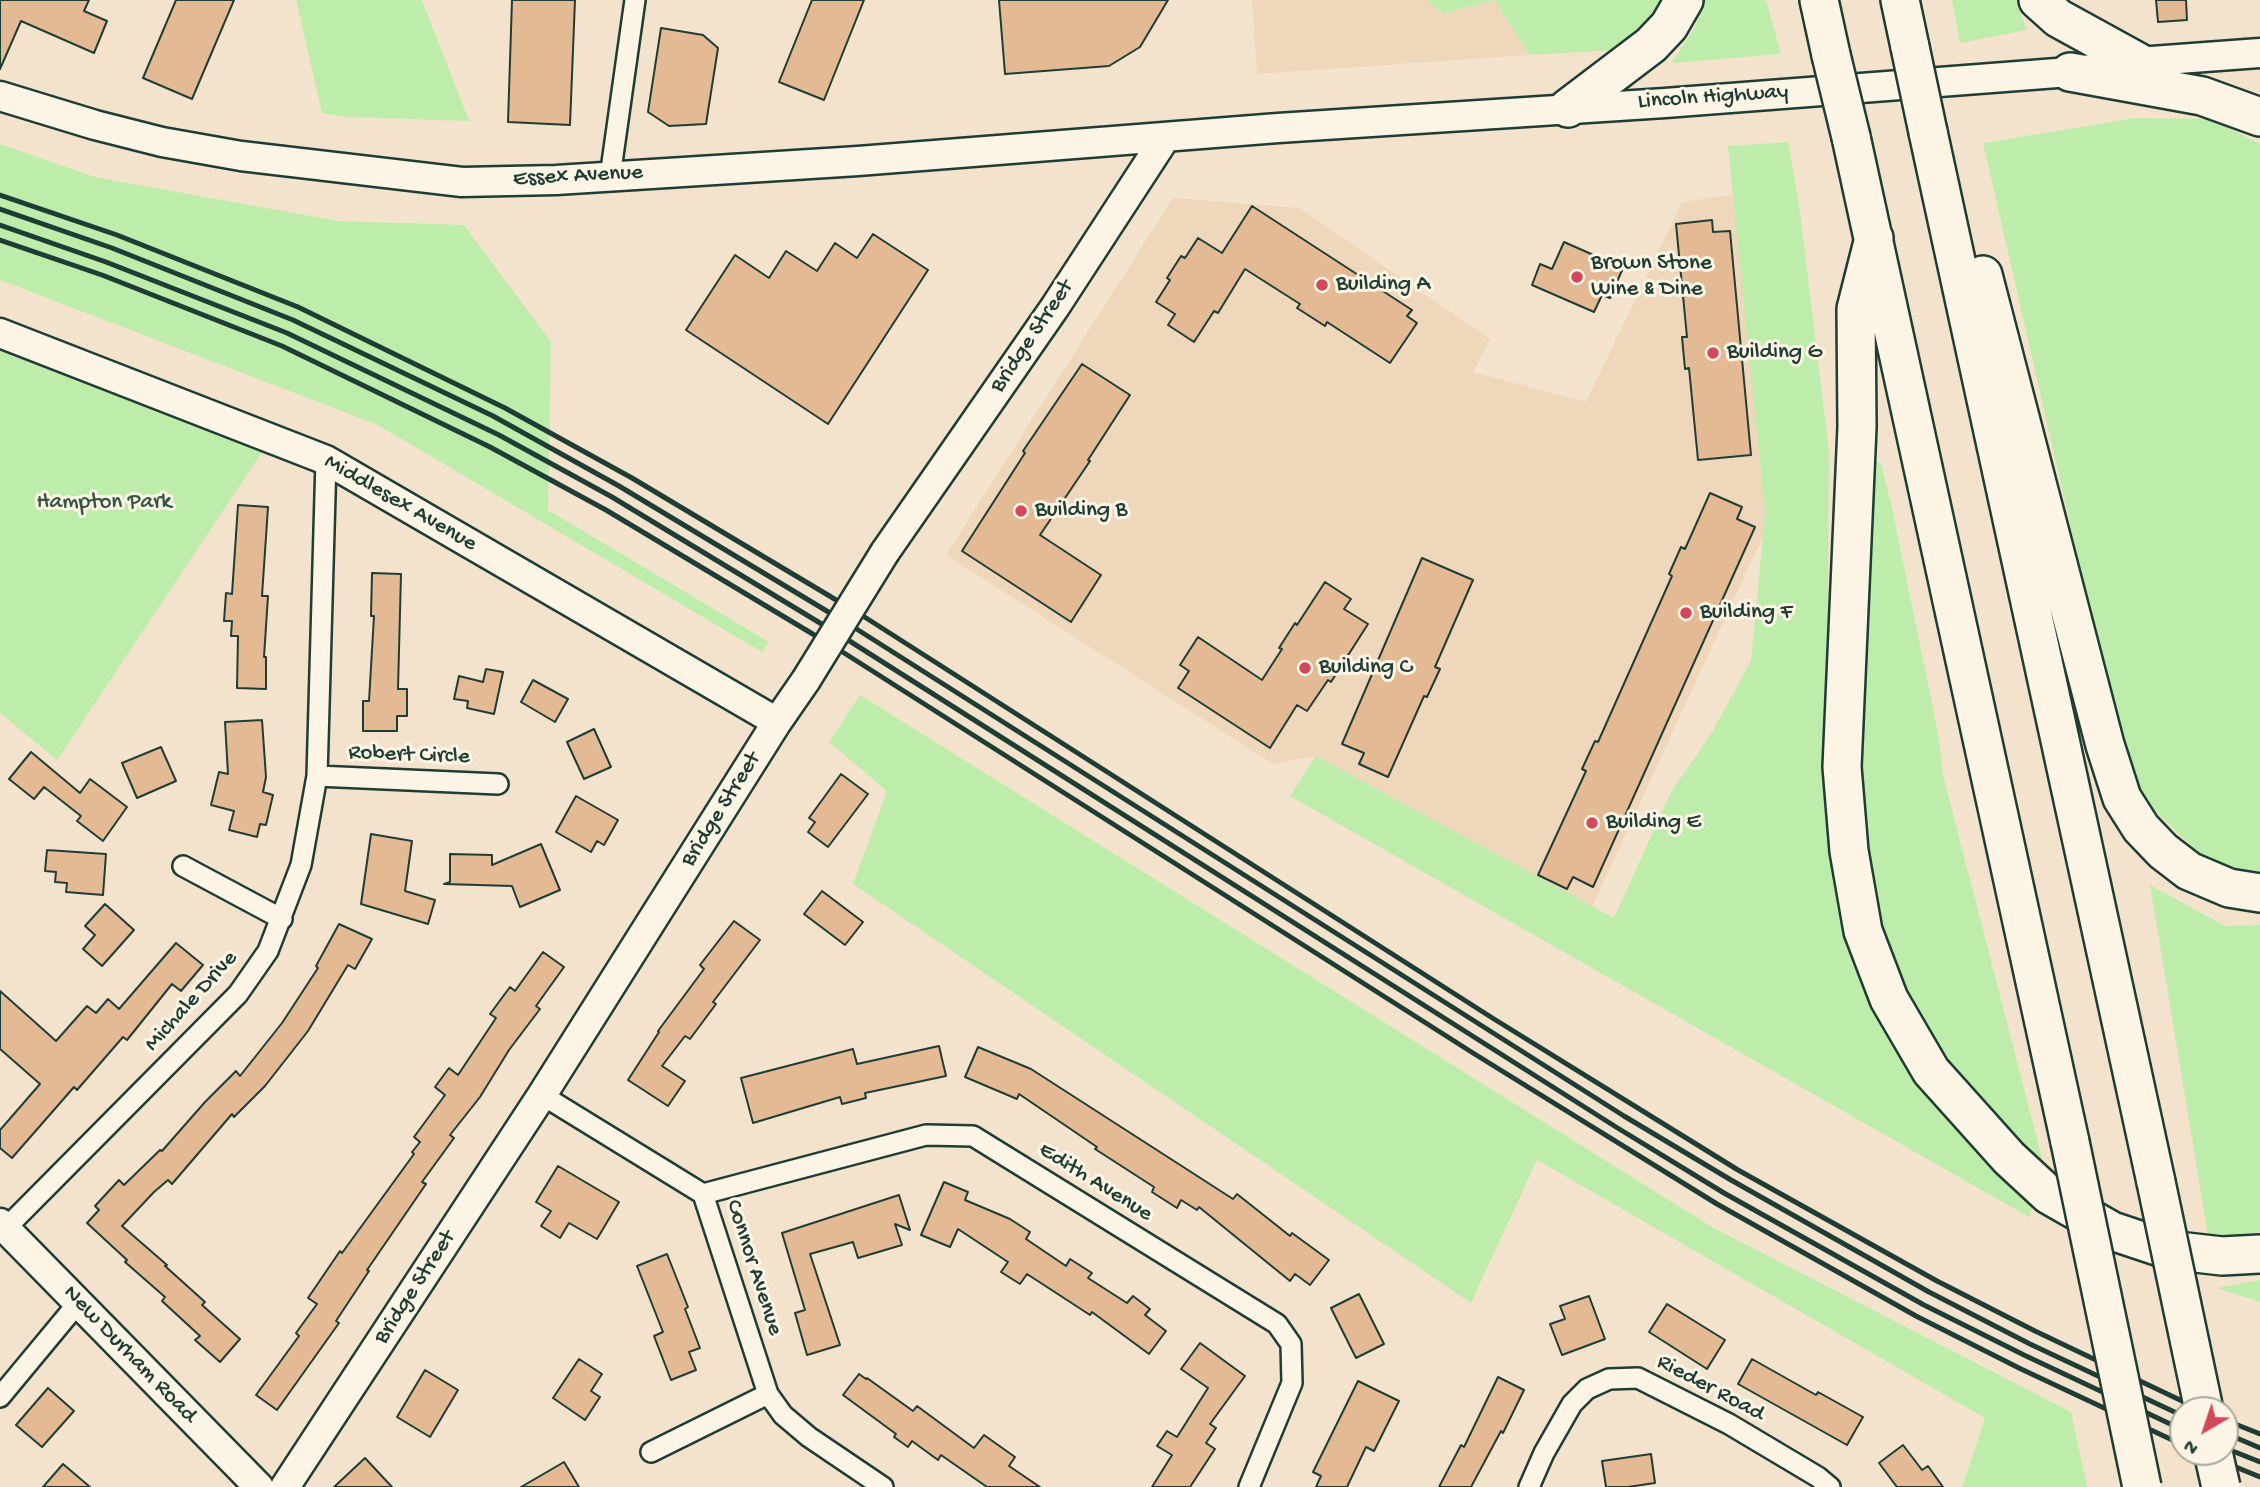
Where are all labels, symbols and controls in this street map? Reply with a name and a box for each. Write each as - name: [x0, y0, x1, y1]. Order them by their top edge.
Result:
- street label: Lincoln Highway: [1637, 79, 1789, 117]
- street label: Essex Avenue: [512, 160, 644, 194]
- place label: Brown Stone Wine & Dine: [1591, 250, 1712, 304]
- marker: Brown Stone Wine & Dine: [1569, 269, 1585, 285]
- place label: Building A: [1336, 271, 1430, 299]
- street label: Bridge Street: [985, 275, 1081, 399]
- marker: Building A: [1314, 277, 1330, 293]
- place label: Building G: [1727, 339, 1822, 367]
- marker: Building G: [1705, 345, 1721, 361]
- street label: Middlesex Avenue: [319, 449, 481, 559]
- park label: Hampton Park: [36, 489, 172, 517]
- place label: Building B: [1035, 497, 1127, 525]
- marker: Building B: [1013, 503, 1029, 519]
- place label: Building F: [1700, 599, 1792, 627]
- marker: Building F: [1678, 605, 1694, 621]
- place label: Building C: [1319, 654, 1412, 682]
- marker: Building C: [1297, 660, 1313, 676]
- street label: Robert Circle: [348, 740, 470, 772]
- street label: Bridge Street: [676, 748, 768, 872]
- place label: Building E: [1606, 809, 1701, 837]
- marker: Building E: [1584, 815, 1600, 831]
- street label: Michale Drive: [139, 946, 245, 1058]
- street label: Edith Avenue: [1033, 1137, 1157, 1229]
- street label: Connor Avenue: [718, 1197, 788, 1339]
- street label: Bridge Street: [369, 1226, 463, 1350]
- street label: New Durham Road: [56, 1280, 202, 1430]
- street label: Rieder Road: [1651, 1349, 1769, 1429]
- north arrow: [2169, 1396, 2239, 1466]
- text: N: [2180, 1433, 2204, 1459]

